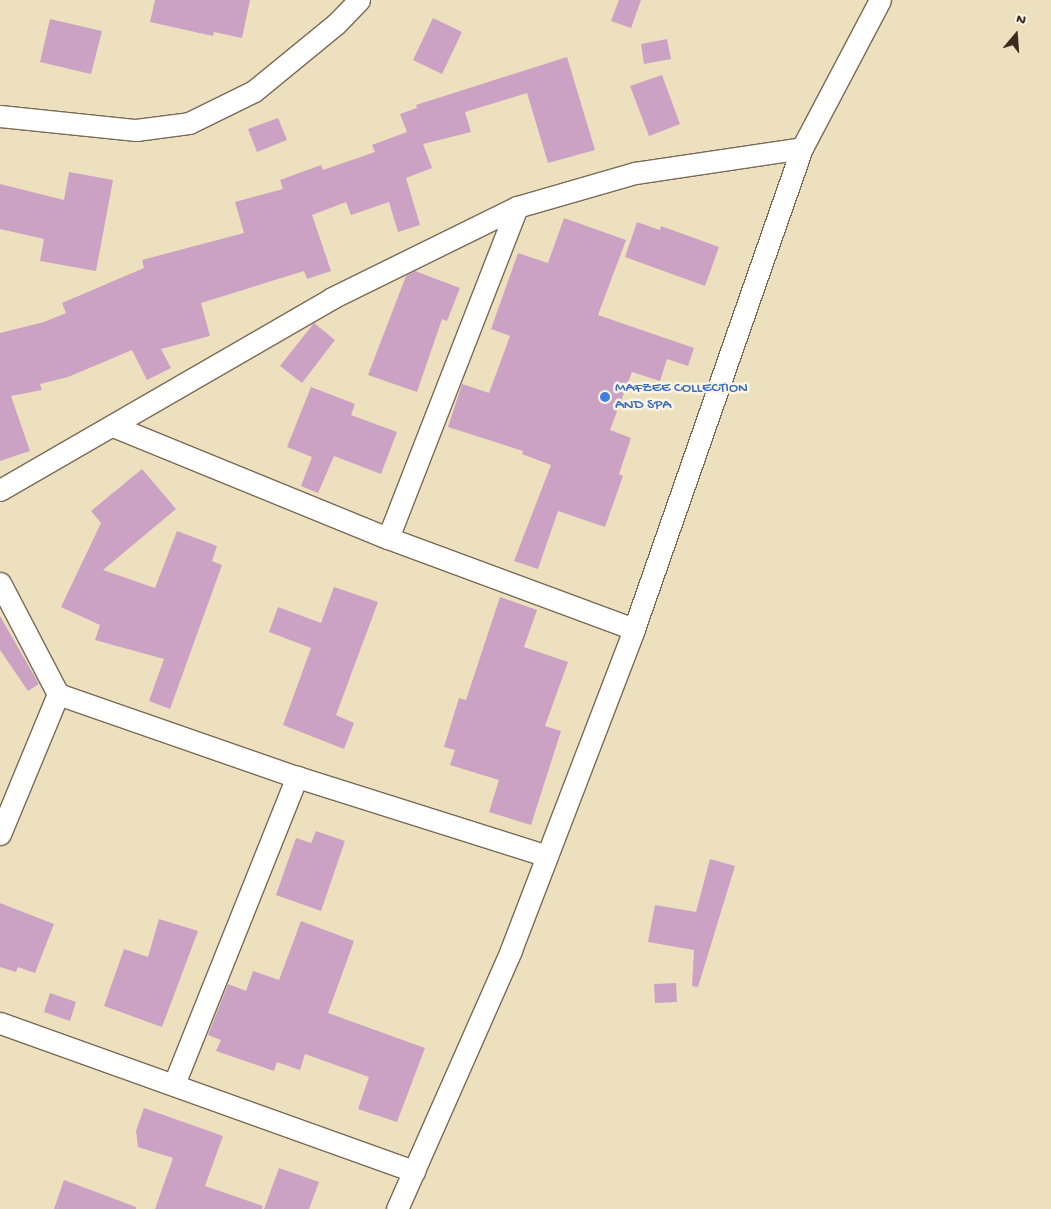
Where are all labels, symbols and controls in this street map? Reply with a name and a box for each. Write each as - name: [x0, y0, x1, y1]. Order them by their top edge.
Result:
- north arrow: [991, 10, 1041, 60]
- text: N: [1014, 11, 1028, 30]
- place label: MAFZEE COLLECTION AND SPA: [615, 379, 748, 414]
- marker: MAFZEE COLLECTION AND SPA: [599, 391, 611, 403]

